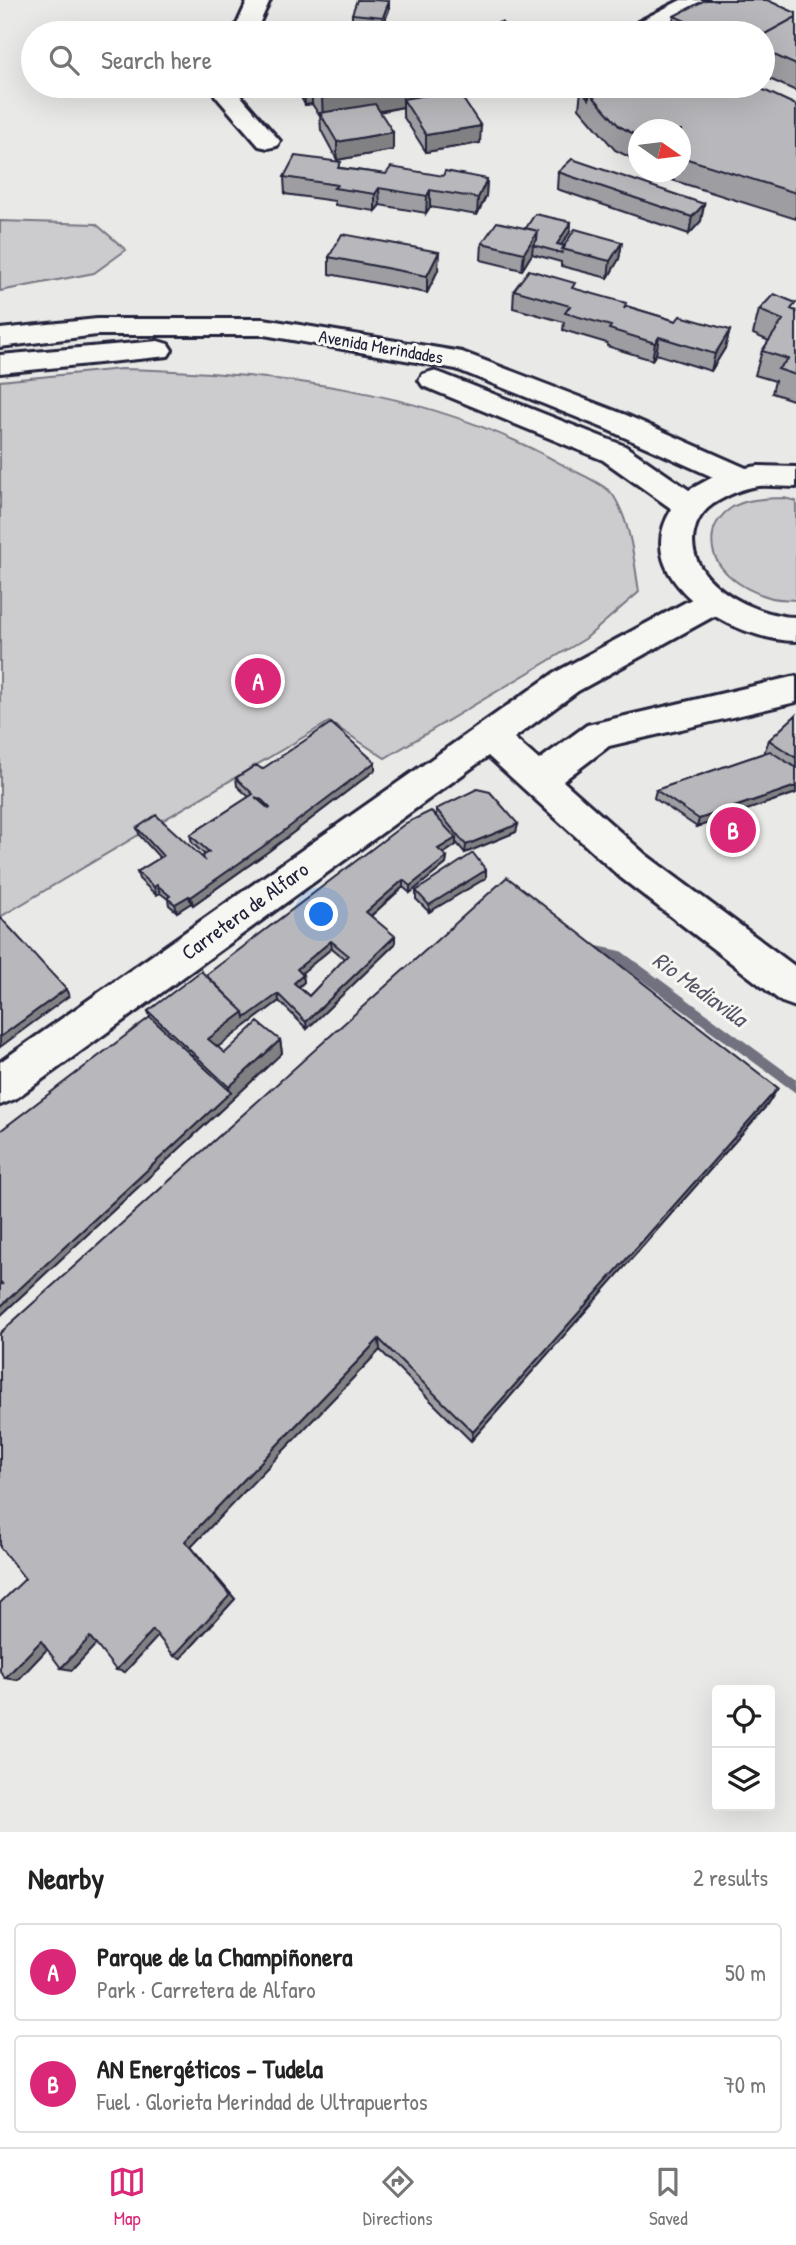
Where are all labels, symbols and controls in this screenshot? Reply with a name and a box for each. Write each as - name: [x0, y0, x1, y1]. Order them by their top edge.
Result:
- search box: [21, 21, 775, 98]
- icon: search: [45, 41, 83, 79]
- text: Search here: [101, 42, 212, 77]
- north arrow: [628, 119, 691, 182]
- street label: Avenida Merindades: [317, 323, 445, 370]
- pin: A: [235, 655, 281, 707]
- pin: B: [710, 804, 756, 856]
- street label: Carretera de Alfaro: [175, 855, 314, 967]
- your location: [304, 897, 338, 931]
- water label: Rio Mediavilla: [647, 944, 755, 1034]
- map controls: [712, 1685, 775, 1811]
- button: locate: [712, 1685, 775, 1748]
- button: layers: [712, 1748, 775, 1811]
- text: Nearby: [28, 1858, 104, 1898]
- text: 2 results: [693, 1862, 768, 1893]
- text: Parque de la Champiñonera: [97, 1939, 353, 1974]
- text: A: [47, 1957, 59, 1988]
- text: 50 m: [725, 1957, 766, 1988]
- text: Park · Carretera de Alfaro: [97, 1974, 316, 2005]
- text: AN Energéticos - Tudela: [97, 2051, 323, 2086]
- text: B: [47, 2069, 59, 2100]
- text: 70 m: [723, 2069, 766, 2100]
- text: Fuel · Glorieta Merindad de Ultrapuertos: [97, 2086, 428, 2117]
- tab: Map: [108, 2163, 146, 2231]
- tab: Directions: [363, 2163, 433, 2231]
- tab: Saved: [649, 2163, 688, 2231]

